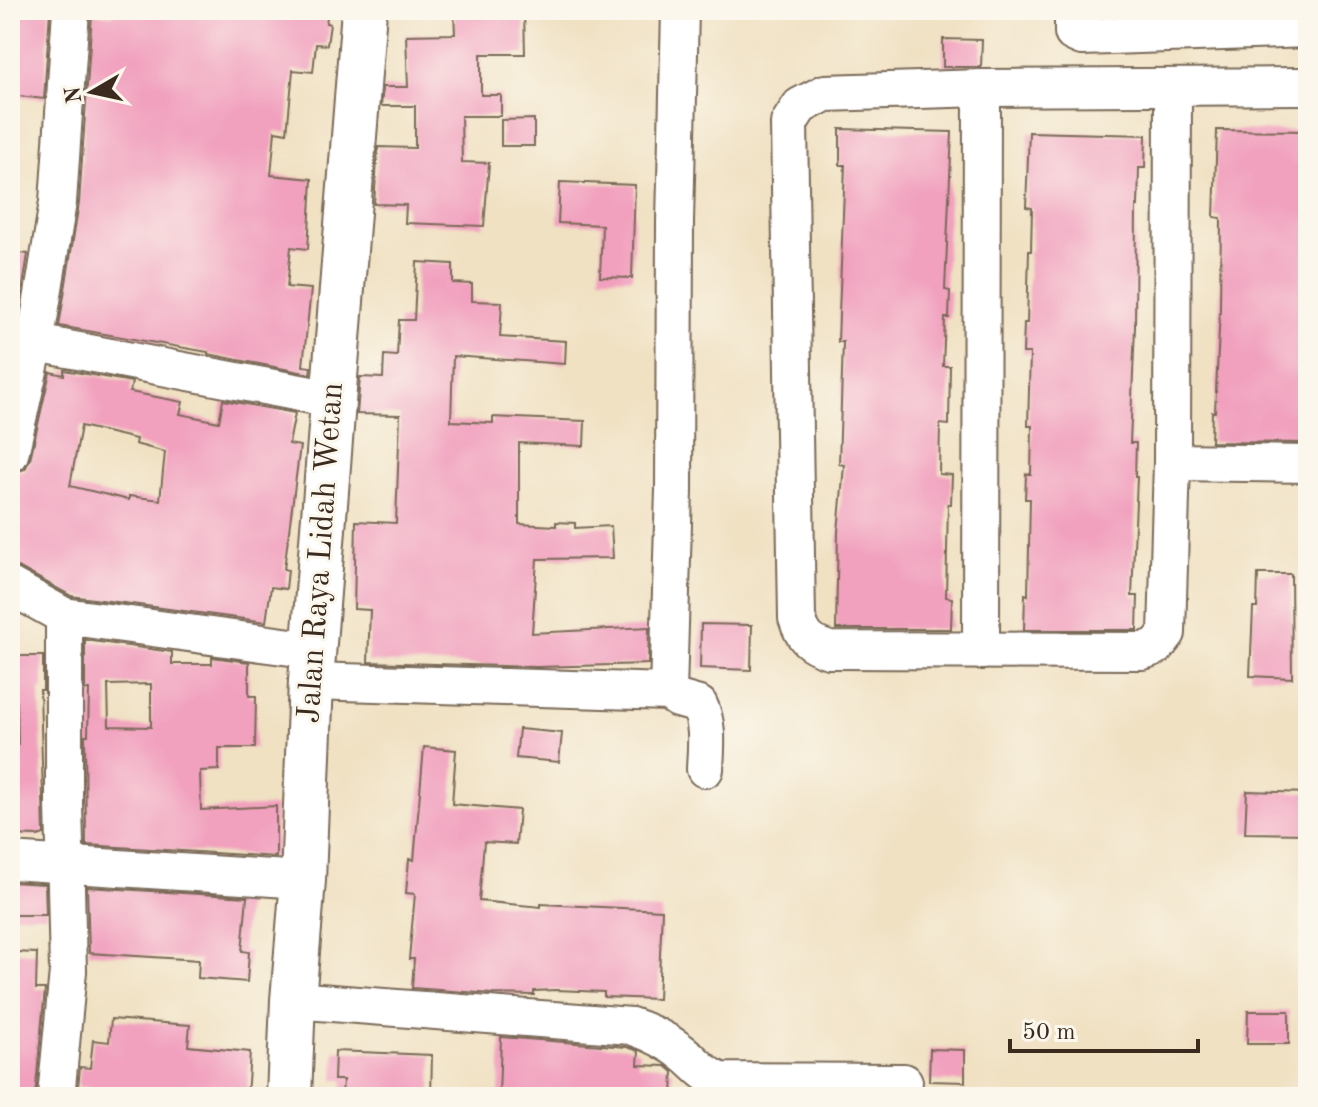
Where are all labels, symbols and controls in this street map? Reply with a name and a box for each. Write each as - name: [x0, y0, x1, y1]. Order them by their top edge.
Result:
- north arrow: [52, 52, 132, 132]
- text: N: [62, 85, 86, 105]
- street label: Jalan Raya Lidah Wetan: [294, 381, 350, 725]
- scale bar: [1010, 1003, 1198, 1053]
- text: 50 m: [1022, 1021, 1076, 1045]

